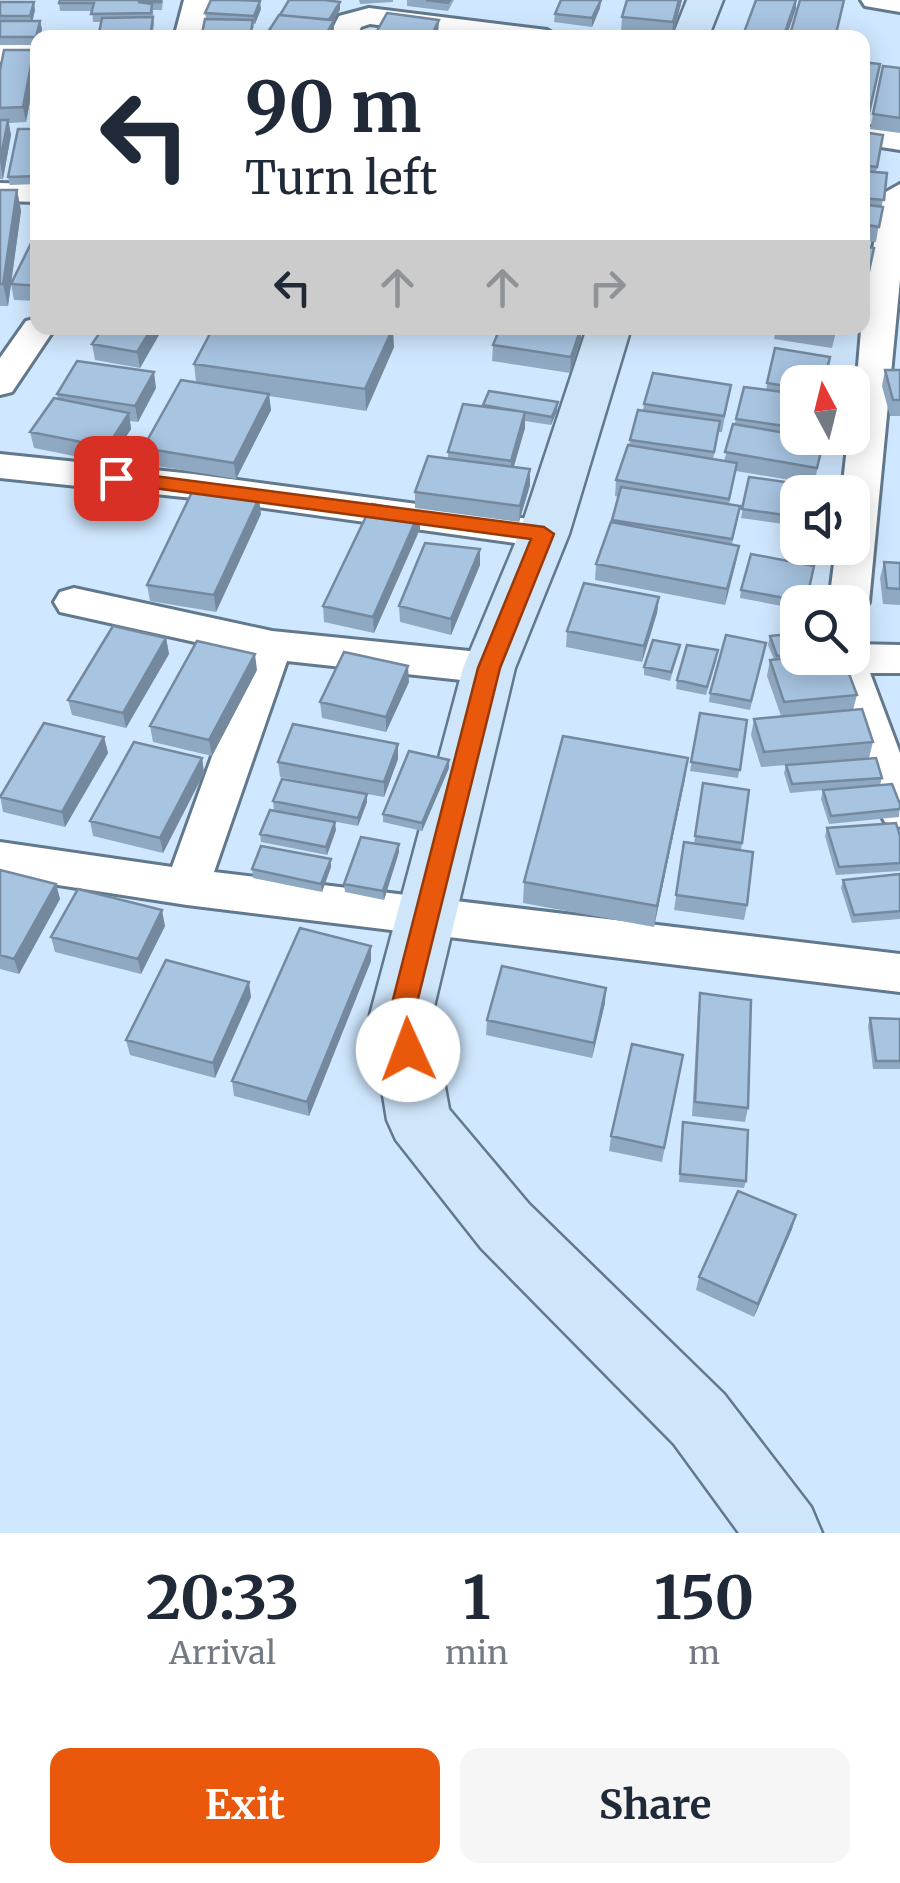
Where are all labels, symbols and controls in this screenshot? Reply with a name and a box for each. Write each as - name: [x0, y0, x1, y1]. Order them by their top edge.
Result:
- text: 90 m: [245, 63, 422, 151]
- icon: left: [80, 70, 210, 200]
- text: Turn left: [245, 150, 437, 206]
- icon: left: [265, 260, 320, 315]
- icon: ahead: [370, 260, 425, 315]
- icon: ahead: [475, 260, 530, 315]
- icon: right: [580, 260, 635, 315]
- north arrow: [780, 365, 870, 455]
- map controls: [780, 365, 870, 675]
- pin: [74, 436, 159, 521]
- icon: arrive: [89, 451, 144, 506]
- button: sound: [780, 475, 870, 565]
- button: search: [780, 585, 870, 675]
- position arrow: [356, 998, 460, 1102]
- text: 20:33: [146, 1560, 299, 1635]
- text: 1: [463, 1560, 491, 1635]
- text: 150: [654, 1560, 754, 1635]
- text: Arrival: [169, 1633, 276, 1673]
- text: min: [445, 1633, 508, 1673]
- text: m: [688, 1633, 720, 1673]
- button: Exit: [50, 1748, 440, 1863]
- button: Share: [460, 1748, 850, 1863]

